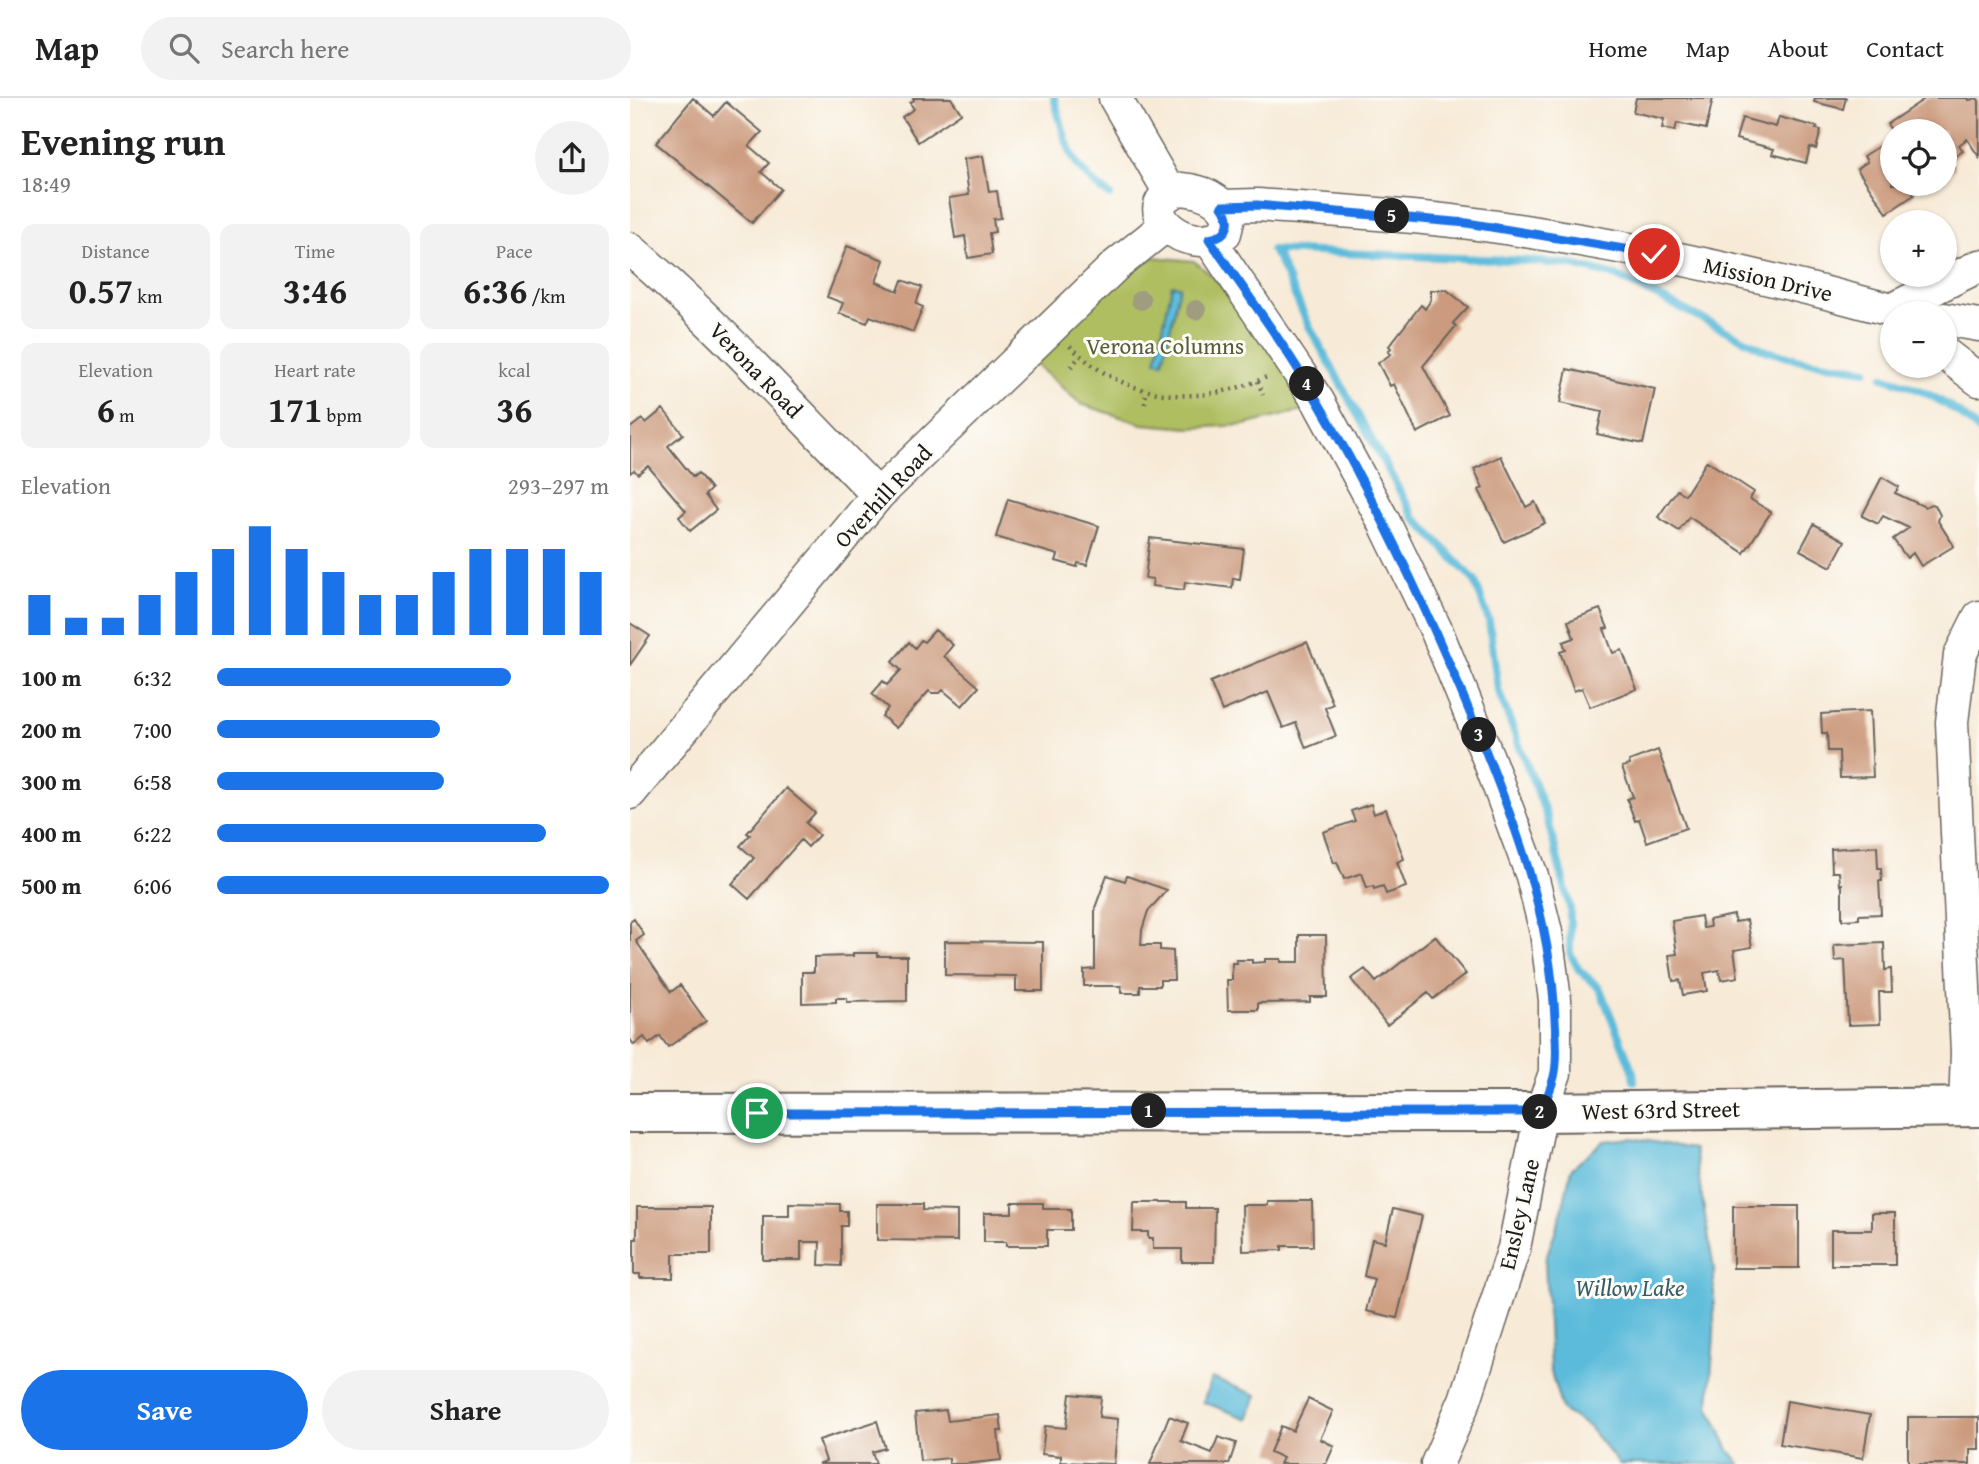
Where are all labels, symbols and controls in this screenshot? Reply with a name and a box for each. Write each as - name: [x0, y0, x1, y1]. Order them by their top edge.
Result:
- search box: [141, 17, 631, 80]
- text: Map: [35, 24, 99, 72]
- icon: search: [165, 29, 203, 67]
- text: Search here: [221, 29, 349, 68]
- text: Home: [1589, 31, 1648, 66]
- text: Map: [1686, 31, 1730, 66]
- text: About: [1768, 31, 1828, 66]
- text: Contact: [1866, 31, 1944, 66]
- text: Evening run: [21, 113, 225, 169]
- map controls: [1880, 119, 1957, 378]
- button: locate: [1880, 119, 1957, 196]
- button: share: [535, 121, 609, 195]
- text: 18:49: [21, 167, 71, 200]
- pin: 5: [1374, 198, 1410, 234]
- text: 5: [1387, 201, 1396, 229]
- button: +: [1880, 210, 1957, 287]
- pin: [1624, 224, 1684, 284]
- icon: check: [1635, 235, 1673, 273]
- text: Distance: [82, 237, 150, 265]
- text: Time: [295, 237, 335, 265]
- text: Pace: [496, 237, 533, 265]
- street label: Mission Drive: [1700, 248, 1836, 309]
- text: 0.57: [69, 265, 133, 316]
- text: 3:46: [283, 265, 347, 316]
- text: 6:36: [463, 265, 527, 316]
- text: km: [133, 282, 162, 310]
- text: /km: [527, 282, 566, 310]
- button: −: [1880, 301, 1957, 378]
- street label: Verona Road: [702, 314, 811, 426]
- park label: Verona Columns: [1086, 329, 1244, 362]
- text: Elevation: [78, 356, 153, 384]
- text: Heart rate: [274, 356, 356, 384]
- text: kcal: [498, 356, 531, 384]
- pin: 4: [1290, 366, 1324, 402]
- text: 4: [1302, 369, 1311, 397]
- text: 6: [97, 384, 115, 435]
- text: 171: [268, 384, 322, 435]
- text: 36: [496, 384, 532, 435]
- text: m: [115, 401, 135, 429]
- text: bpm: [322, 401, 362, 429]
- street label: Overhill Road: [826, 436, 940, 555]
- text: Elevation: [21, 469, 111, 502]
- text: 293–297 m: [508, 469, 609, 502]
- text: 100 m: [21, 661, 82, 694]
- text: 6:32: [133, 661, 172, 694]
- text: 200 m: [21, 713, 82, 746]
- text: 7:00: [133, 713, 172, 746]
- pin: 3: [1462, 718, 1496, 752]
- text: 3: [1474, 720, 1483, 748]
- text: 300 m: [21, 765, 82, 798]
- text: 6:58: [133, 765, 172, 798]
- text: 400 m: [21, 817, 82, 850]
- text: 6:22: [133, 817, 172, 850]
- text: 500 m: [21, 869, 82, 902]
- text: 6:06: [133, 869, 172, 902]
- pin: [727, 1083, 787, 1143]
- street label: West 63rd Street: [1581, 1092, 1741, 1127]
- icon: arrive: [738, 1094, 776, 1132]
- pin: 1: [1132, 1094, 1166, 1128]
- pin: 2: [1522, 1094, 1558, 1130]
- text: 1: [1144, 1096, 1153, 1124]
- text: 2: [1535, 1097, 1544, 1125]
- street label: Ensley Lane: [1490, 1155, 1547, 1273]
- water label: Willow Lake: [1575, 1270, 1685, 1305]
- button: Save: [21, 1370, 308, 1450]
- button: Share: [322, 1370, 609, 1450]

